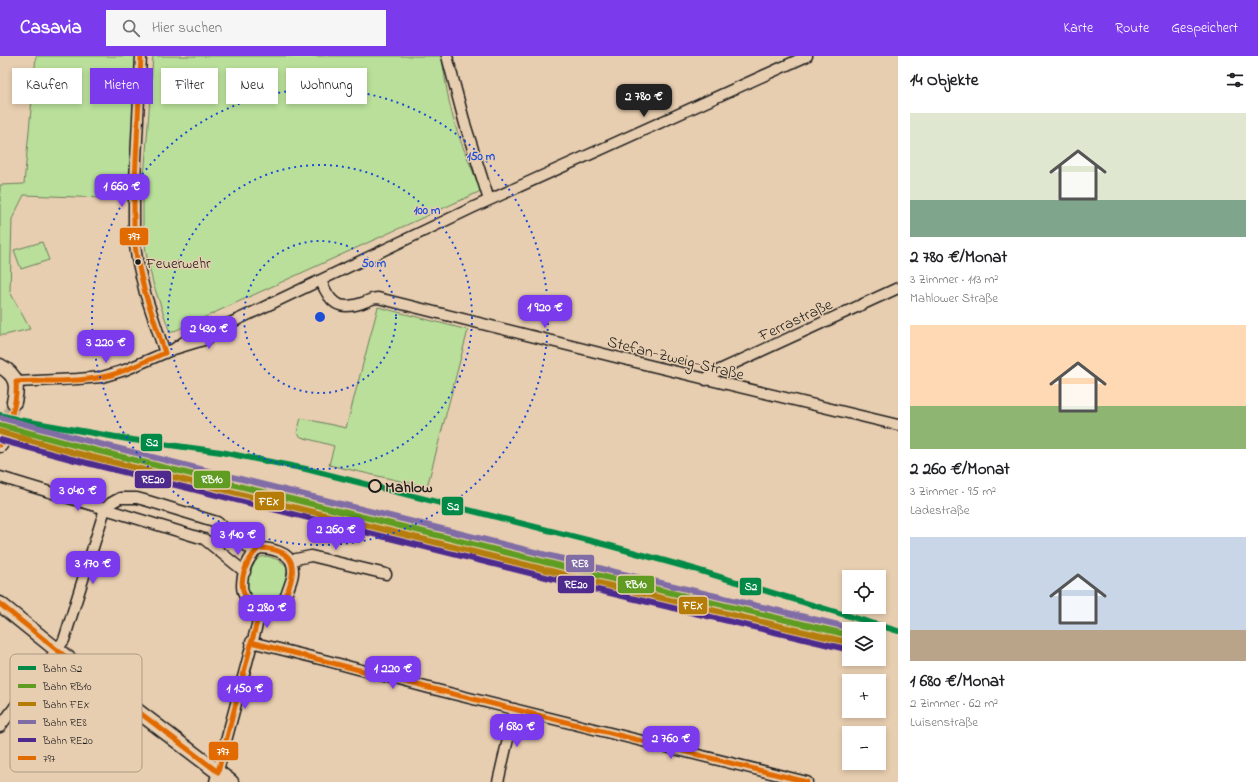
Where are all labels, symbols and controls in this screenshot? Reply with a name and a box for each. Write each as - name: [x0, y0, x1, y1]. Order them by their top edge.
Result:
- search box: [106, 10, 386, 46]
- text: Casavia: [20, 15, 82, 42]
- icon: search: [120, 17, 142, 39]
- text: Hier suchen: [152, 17, 222, 39]
- text: Karte: [1064, 18, 1093, 39]
- text: Route: [1115, 18, 1149, 39]
- text: Gespeichert: [1171, 18, 1238, 39]
- chip: Kaufen: [12, 68, 82, 104]
- chip: Mieten: [90, 68, 153, 104]
- chip: Filter: [161, 68, 218, 104]
- chip: Neu: [226, 68, 278, 104]
- chip: Wohnung: [286, 68, 367, 104]
- text: 14 Objekte: [910, 68, 978, 93]
- icon: filters: [1224, 69, 1246, 91]
- pin: 2 780 €: [607, 84, 681, 118]
- text: 2 780 €: [625, 87, 663, 106]
- icon: home: [1042, 139, 1114, 211]
- text: 150 m: [467, 148, 496, 166]
- pin: 1 660 €: [85, 174, 159, 208]
- text: 1 660 €: [104, 177, 140, 196]
- text: 100 m: [414, 202, 441, 220]
- line badge: 797: [119, 227, 149, 246]
- text: 797: [128, 229, 141, 245]
- text: 2 780 €/Monat: [910, 245, 1007, 270]
- place label: Feuerwehr: [145, 253, 211, 275]
- text: 50 m: [362, 255, 387, 273]
- marker: Feuerwehr: [133, 257, 143, 267]
- text: 3 Zimmer · 113 m²: [910, 270, 998, 289]
- text: Mahlower Straße: [910, 289, 998, 308]
- street label: Ferrastraße: [754, 293, 837, 349]
- pin: 1 920 €: [508, 295, 582, 329]
- text: 1 920 €: [527, 298, 563, 317]
- centre of rings: [313, 310, 327, 324]
- pin: 2 430 €: [172, 316, 246, 350]
- text: 2 430 €: [190, 319, 228, 338]
- pin: 3 220 €: [69, 330, 143, 364]
- street label: Stefan-Zweig-Straße: [605, 330, 747, 388]
- text: 3 220 €: [86, 333, 126, 352]
- icon: home: [1042, 351, 1114, 423]
- line badge: S2: [140, 433, 163, 452]
- text: S2: [146, 435, 159, 451]
- text: 2 260 €/Monat: [910, 457, 1010, 482]
- line badge: RE20: [134, 470, 172, 489]
- line badge: RB10: [193, 470, 231, 489]
- text: RE20: [141, 472, 165, 488]
- text: RB10: [200, 472, 223, 488]
- place label: Mahlow: [385, 476, 433, 500]
- pin: 3 040 €: [41, 478, 115, 512]
- marker: Mahlow: [368, 479, 382, 493]
- text: 3 040 €: [59, 481, 97, 500]
- text: 3 Zimmer · 95 m²: [910, 482, 996, 501]
- line badge: FEX: [254, 491, 285, 511]
- text: FEX: [258, 494, 280, 510]
- line badge: S2: [441, 496, 464, 516]
- text: S2: [447, 499, 460, 515]
- text: Ladestraße: [910, 501, 970, 520]
- pin: 2 260 €: [299, 517, 373, 551]
- text: 2 260 €: [316, 520, 356, 539]
- pin: 3 140 €: [201, 522, 275, 556]
- text: 3 140 €: [220, 525, 256, 544]
- pin: 3 170 €: [56, 551, 130, 585]
- text: 3 170 €: [75, 554, 111, 573]
- line badge: RE8: [565, 554, 595, 573]
- text: RE8: [571, 556, 589, 572]
- icon: home: [1042, 563, 1114, 635]
- map controls: [842, 570, 886, 770]
- button: locate: [842, 570, 886, 614]
- line badge: RE20: [557, 575, 595, 594]
- line badge: RB10: [617, 575, 655, 594]
- text: RE20: [564, 577, 588, 593]
- text: RB10: [624, 577, 647, 593]
- line badge: S2: [739, 577, 762, 596]
- text: S2: [745, 579, 758, 595]
- pin: 2 280 €: [230, 595, 304, 629]
- line badge: FEX: [678, 596, 708, 615]
- text: 2 280 €: [248, 598, 286, 617]
- text: FEX: [682, 598, 704, 614]
- button: layers: [842, 622, 886, 666]
- legend: [10, 654, 142, 772]
- pin: 1 220 €: [356, 656, 430, 690]
- text: 1 220 €: [374, 659, 412, 678]
- text: Bahn S2: [42, 661, 83, 677]
- text: 1 680 €/Monat: [910, 669, 1005, 694]
- button: +: [842, 674, 886, 718]
- pin: 1 150 €: [208, 676, 282, 710]
- text: Bahn RB10: [42, 679, 92, 695]
- text: 1 150 €: [227, 679, 263, 698]
- text: 2 Zimmer · 62 m²: [910, 694, 998, 713]
- text: Bahn FEX: [42, 697, 91, 713]
- text: Luisenstraße: [910, 713, 978, 732]
- pin: 1 680 €: [480, 714, 554, 748]
- text: Bahn RE8: [42, 715, 87, 731]
- text: 1 680 €: [499, 717, 535, 736]
- pin: 2 760 €: [634, 726, 708, 760]
- button: −: [842, 726, 886, 770]
- text: 2 760 €: [652, 729, 690, 748]
- text: Bahn RE20: [42, 733, 93, 749]
- line badge: 797: [208, 741, 239, 761]
- text: 797: [217, 744, 230, 760]
- text: 797: [43, 751, 56, 767]

